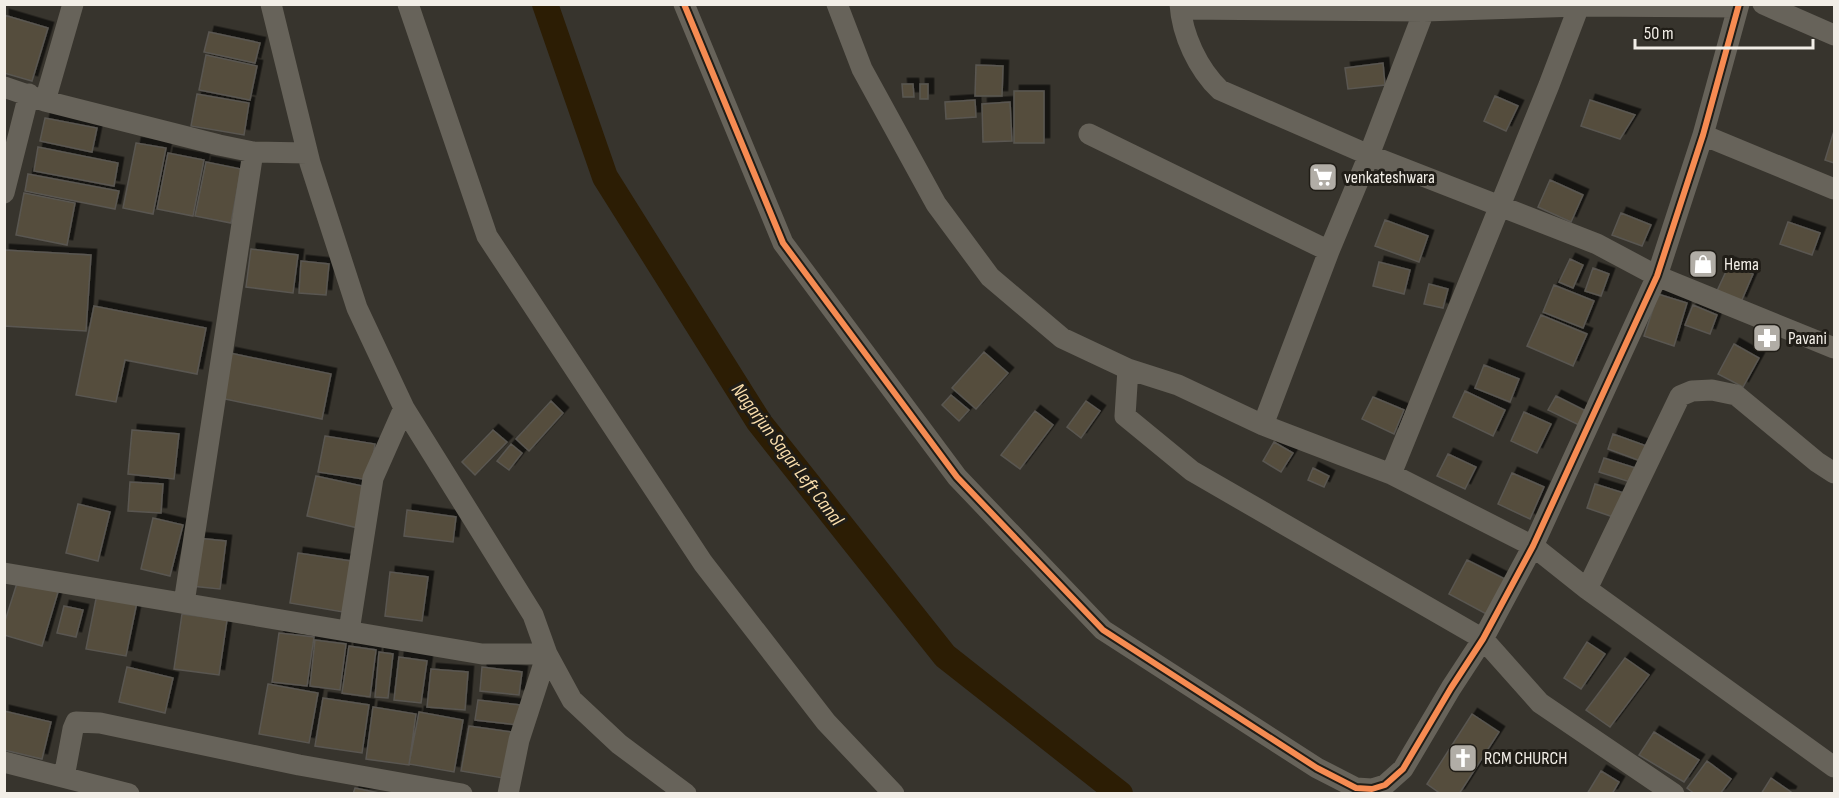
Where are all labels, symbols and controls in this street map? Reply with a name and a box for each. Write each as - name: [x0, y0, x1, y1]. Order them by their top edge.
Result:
- scale bar: [1635, 12, 1814, 50]
- text: 50 m: [1644, 23, 1674, 44]
- supermarket icon: venkateshwara: [1307, 161, 1339, 193]
- place label: venkateshwara: [1344, 167, 1435, 188]
- shop icon: Hema: [1687, 248, 1719, 280]
- place label: Hema: [1724, 254, 1759, 275]
- pharmacy icon: Pavani: [1751, 322, 1783, 354]
- place label: Pavani: [1788, 328, 1827, 349]
- water label: Nagarjun Sagar Left Canal: [726, 379, 849, 532]
- church icon: RCM CHURCH: [1447, 742, 1479, 774]
- place label: RCM CHURCH: [1484, 748, 1567, 769]

